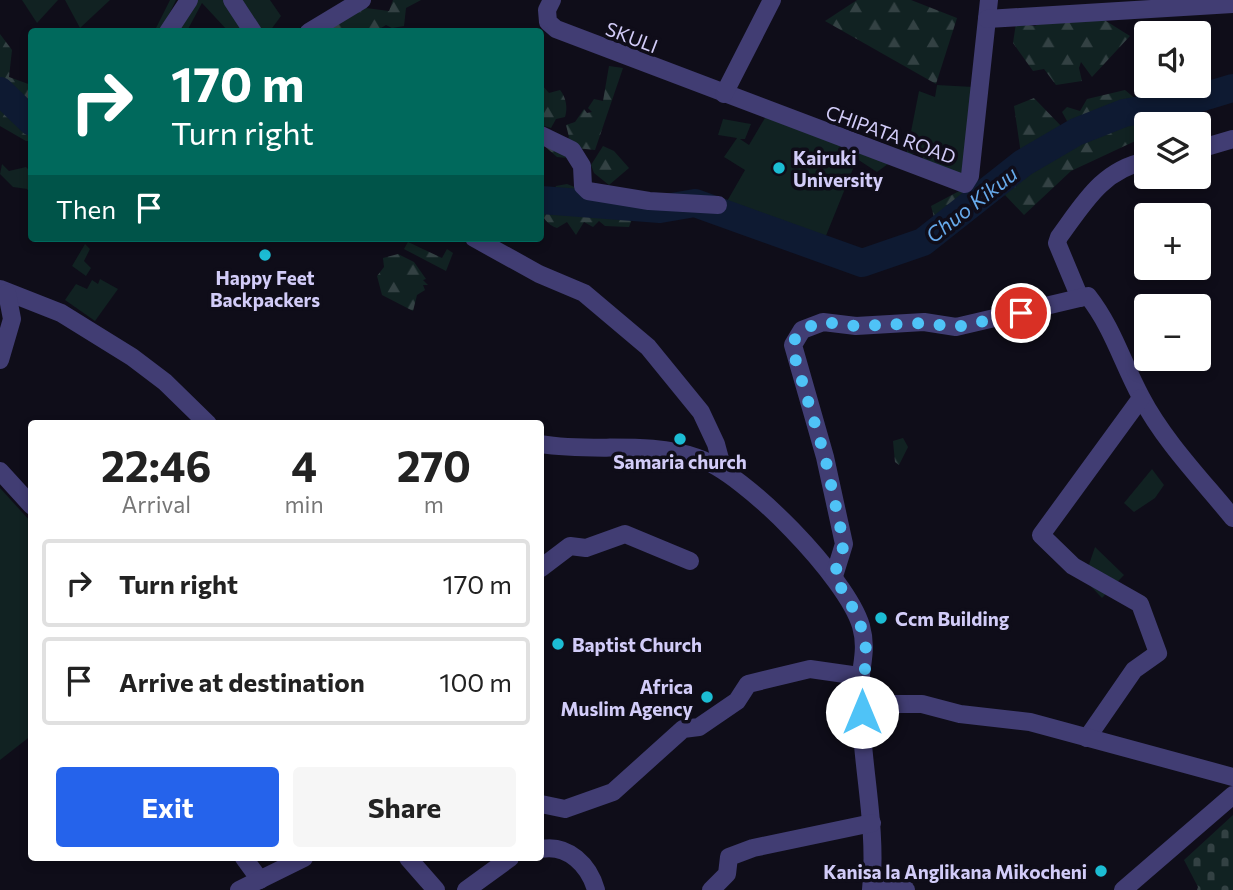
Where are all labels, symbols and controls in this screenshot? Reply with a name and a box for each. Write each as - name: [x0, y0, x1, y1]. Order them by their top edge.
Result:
- street label: SKULI: [603, 17, 661, 57]
- map controls: [1134, 21, 1211, 371]
- button: sound: [1134, 21, 1211, 98]
- text: 170 m: [171, 52, 304, 112]
- icon: right: [56, 56, 147, 147]
- street label: CHIPATA ROAD: [823, 100, 959, 168]
- text: Turn right: [171, 112, 314, 152]
- button: layers: [1134, 112, 1211, 189]
- place label: Kairuki University: [793, 146, 884, 191]
- marker: Kairuki University: [771, 160, 787, 176]
- water label: Chuo Kikuu: [920, 160, 1022, 247]
- icon: arrive: [130, 189, 168, 227]
- text: Then: [56, 193, 116, 224]
- button: +: [1134, 203, 1211, 280]
- marker: Happy Feet Backpackers: [257, 247, 273, 263]
- place label: Happy Feet Backpackers: [210, 266, 320, 311]
- pin: [991, 283, 1051, 343]
- icon: arrive: [1002, 294, 1040, 332]
- button: −: [1134, 294, 1211, 371]
- marker: Samaria church: [672, 431, 688, 447]
- text: 22:46: [101, 439, 212, 491]
- text: 4: [291, 439, 317, 491]
- text: 270: [397, 439, 471, 491]
- place label: Samaria church: [613, 450, 747, 473]
- text: Arrival: [121, 490, 191, 518]
- text: min: [285, 490, 324, 518]
- text: m: [424, 490, 444, 518]
- icon: right: [60, 564, 98, 602]
- text: Turn right: [119, 568, 238, 599]
- text: 170 m: [443, 568, 512, 599]
- place label: Ccm Building: [895, 607, 1010, 630]
- marker: Ccm Building: [873, 610, 889, 626]
- place label: Baptist Church: [572, 633, 702, 656]
- marker: Baptist Church: [550, 636, 566, 652]
- icon: arrive: [60, 662, 98, 700]
- text: Arrive at destination: [119, 666, 365, 697]
- text: 100 m: [439, 666, 512, 697]
- place label: Africa Muslim Agency: [560, 675, 694, 720]
- position arrow: [825, 675, 899, 749]
- marker: Africa Muslim Agency: [699, 689, 715, 705]
- button: Exit: [56, 767, 279, 847]
- button: Share: [293, 767, 516, 847]
- place label: Kanisa la Anglikana Mikocheni: [823, 860, 1087, 883]
- marker: Kanisa la Anglikana Mikocheni: [1093, 863, 1109, 879]

